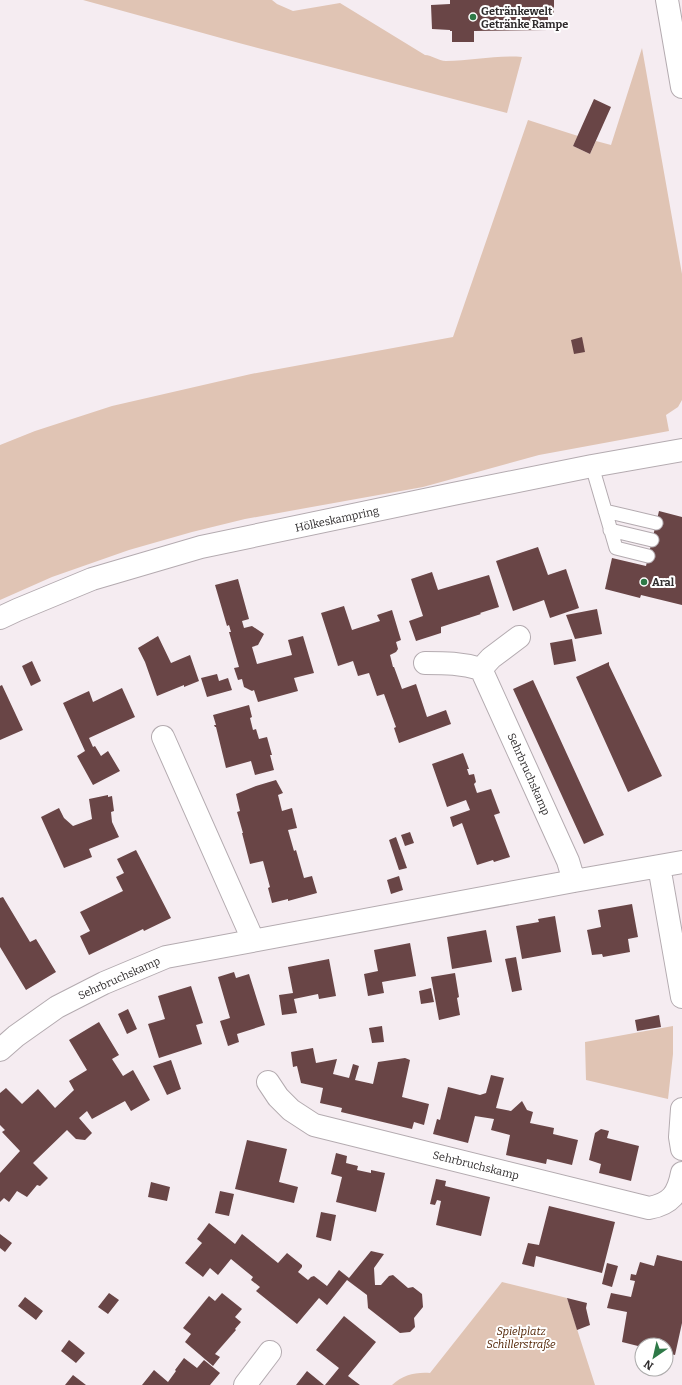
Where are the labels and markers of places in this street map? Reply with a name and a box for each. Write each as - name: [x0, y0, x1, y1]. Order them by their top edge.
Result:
- place label: Getränkewelt Getränke Rampe: [481, 5, 568, 31]
- marker: Getränkewelt Getränke Rampe: [468, 12, 478, 22]
- place label: Aral: [652, 576, 675, 589]
- marker: Aral: [639, 577, 649, 587]

